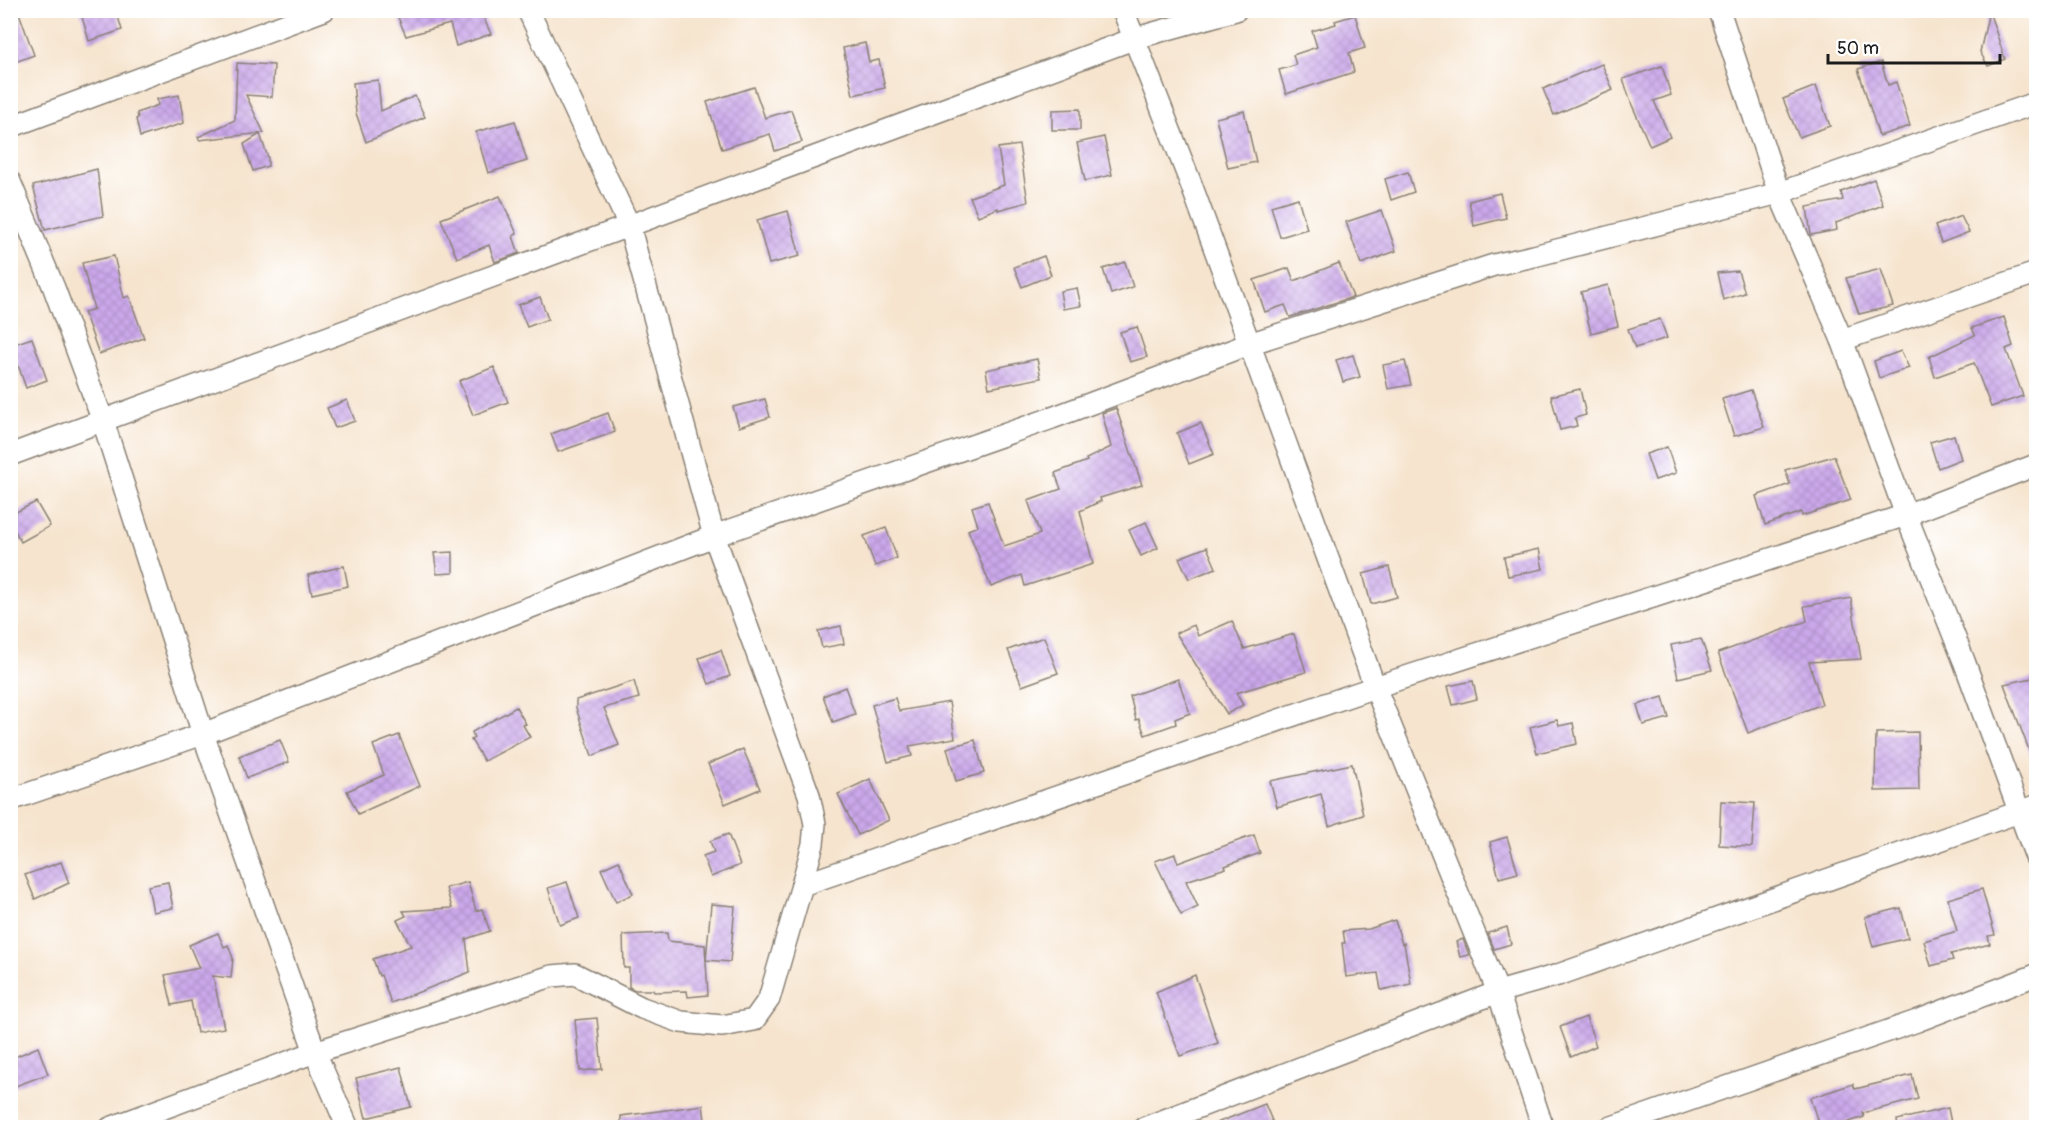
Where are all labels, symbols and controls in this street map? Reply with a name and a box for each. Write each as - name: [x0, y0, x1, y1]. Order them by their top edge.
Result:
- scale bar: [1828, 27, 2000, 65]
- text: 50 m: [1837, 37, 1879, 60]

